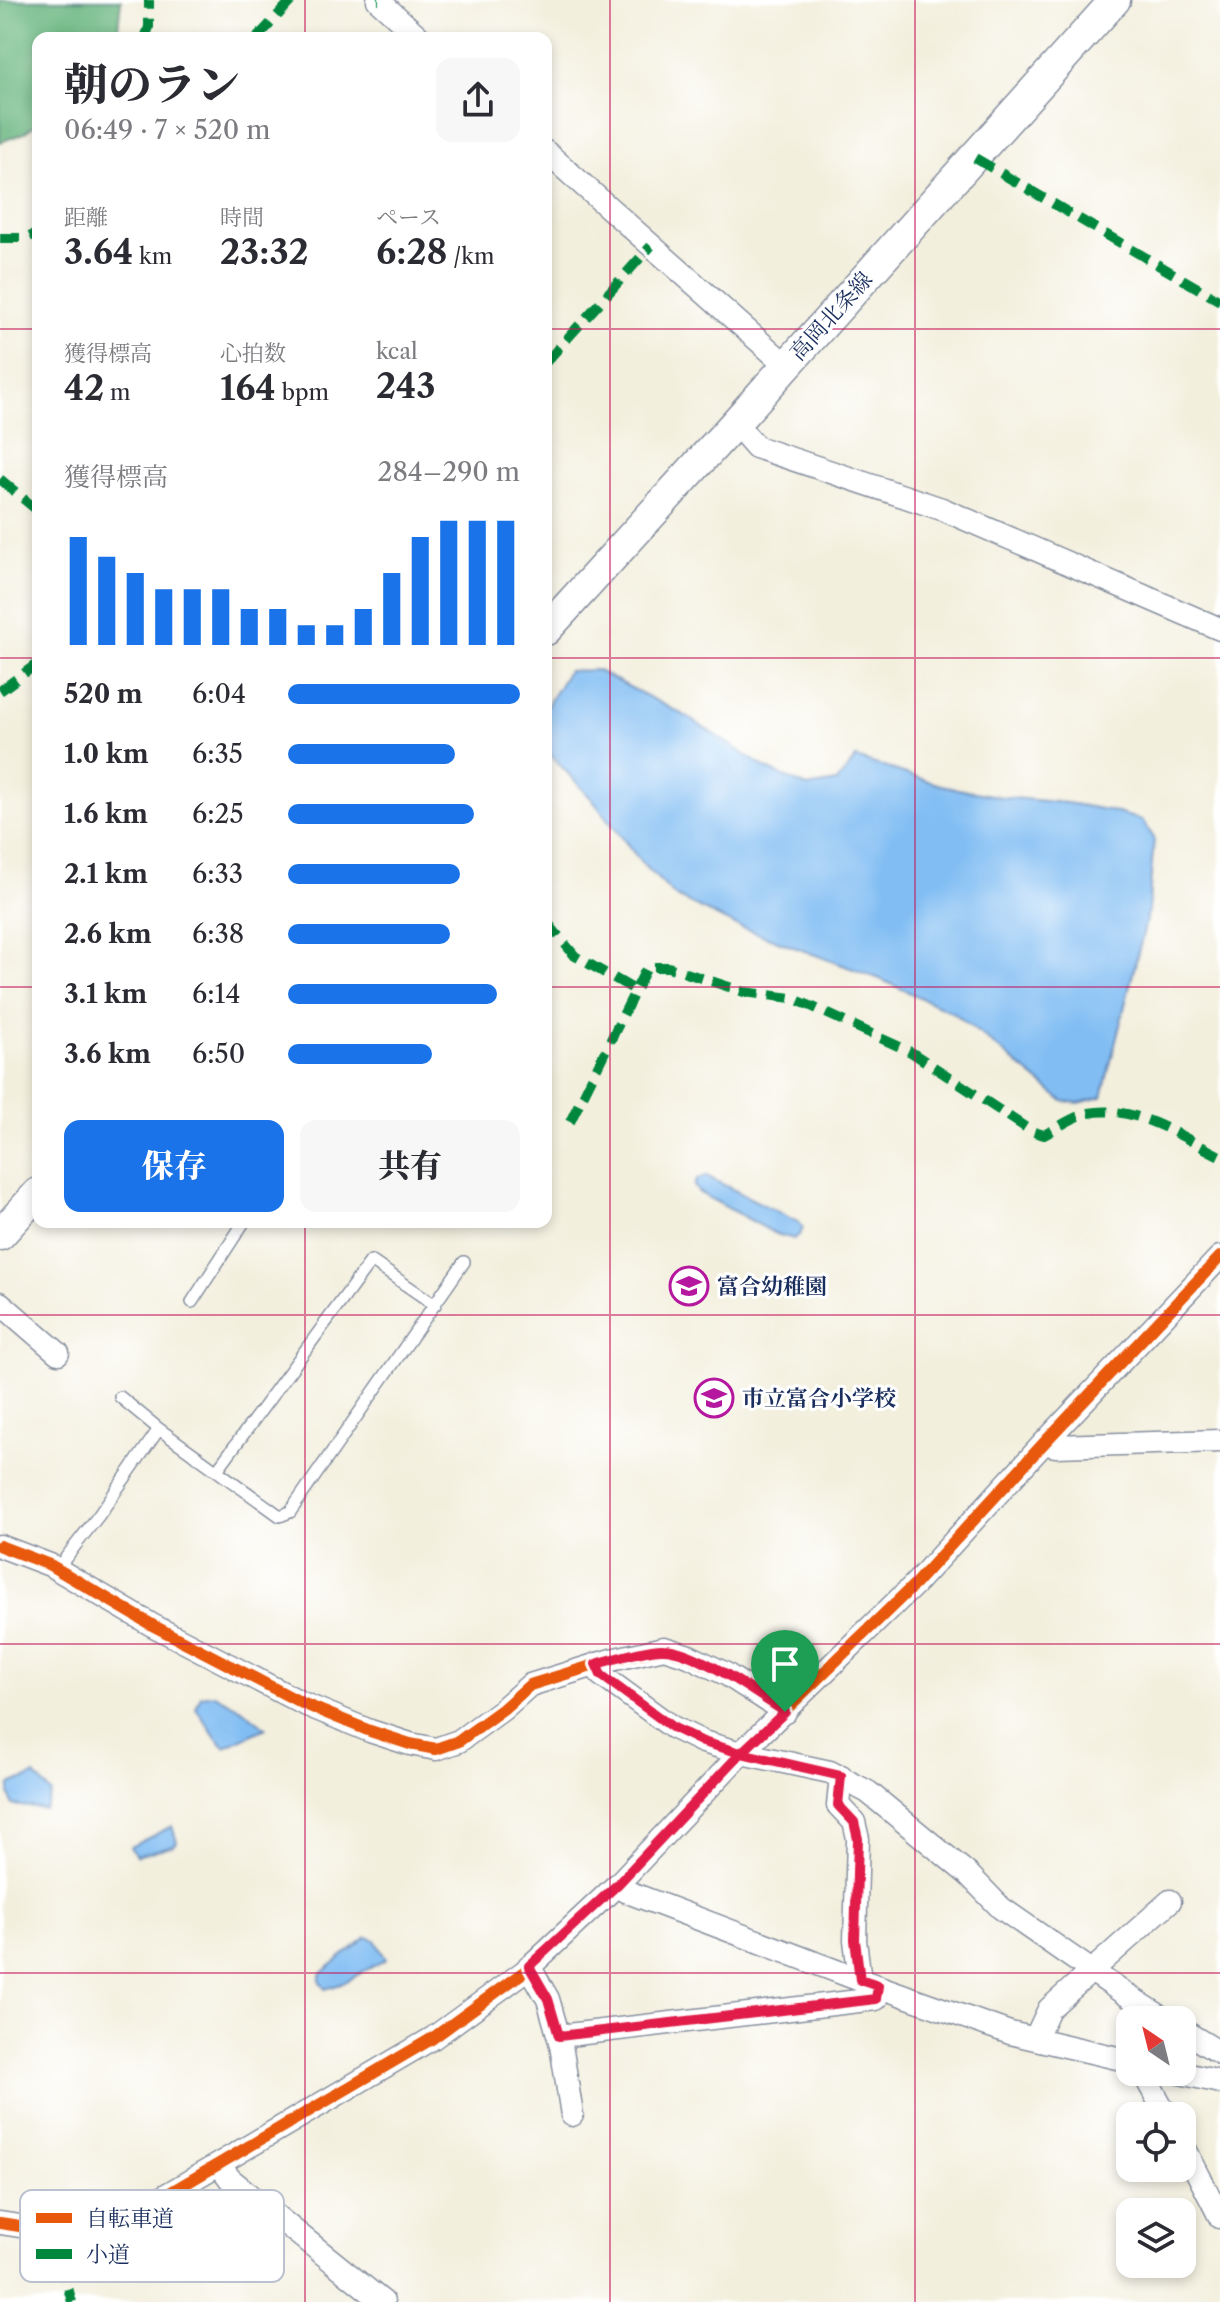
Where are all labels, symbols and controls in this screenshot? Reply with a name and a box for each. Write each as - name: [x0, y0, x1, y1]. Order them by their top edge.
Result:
- text: 朝のラン: [64, 57, 240, 111]
- button: share: [436, 58, 520, 142]
- text: 06:49 · 7 × 520 m: [64, 114, 270, 146]
- text: 距離: [64, 204, 108, 231]
- text: 時間: [220, 204, 264, 231]
- text: ペース: [376, 204, 441, 231]
- text: 3.64: [64, 231, 133, 273]
- text: 23:32: [220, 231, 309, 273]
- text: 6:28: [376, 231, 447, 273]
- text: km: [133, 243, 172, 270]
- text: /km: [447, 243, 494, 270]
- street label: 高岡北条線: [784, 266, 878, 366]
- text: kcal: [376, 338, 418, 365]
- text: 獲得標高: [64, 340, 152, 367]
- text: 心拍数: [220, 340, 286, 367]
- text: 243: [376, 365, 435, 407]
- text: 42: [64, 367, 104, 409]
- text: 164: [220, 367, 276, 409]
- text: m: [104, 379, 131, 406]
- text: bpm: [276, 379, 329, 406]
- text: 284–290 m: [377, 456, 520, 488]
- text: 獲得標高: [64, 461, 168, 493]
- text: 520 m: [64, 678, 143, 710]
- text: 6:04: [192, 678, 246, 710]
- text: 1.0 km: [64, 738, 149, 770]
- text: 6:35: [192, 738, 243, 770]
- text: 1.6 km: [64, 798, 148, 830]
- text: 6:25: [192, 798, 244, 830]
- text: 2.1 km: [64, 858, 148, 890]
- text: 6:33: [192, 858, 243, 890]
- text: 2.6 km: [64, 918, 152, 950]
- text: 6:38: [192, 918, 244, 950]
- text: 3.1 km: [64, 978, 147, 1010]
- text: 6:14: [192, 978, 240, 1010]
- text: 3.6 km: [64, 1038, 151, 1070]
- text: 6:50: [192, 1038, 245, 1070]
- button: 保存: [64, 1120, 284, 1212]
- button: 共有: [300, 1120, 520, 1212]
- school or university icon: 富合幼稚園: [668, 1265, 710, 1307]
- place label: 富合幼稚園: [717, 1273, 827, 1300]
- school or university icon: 市立富合小学校: [693, 1377, 735, 1419]
- place label: 市立富合小学校: [742, 1385, 896, 1412]
- pin: [751, 1630, 819, 1712]
- icon: arrive: [763, 1642, 807, 1686]
- north arrow: [1116, 2006, 1196, 2086]
- map controls: [1116, 2006, 1196, 2278]
- button: locate: [1116, 2102, 1196, 2182]
- legend: [20, 2190, 284, 2282]
- button: layers: [1116, 2198, 1196, 2278]
- text: 自転車道: [86, 2205, 174, 2232]
- text: 小道: [86, 2241, 130, 2268]

